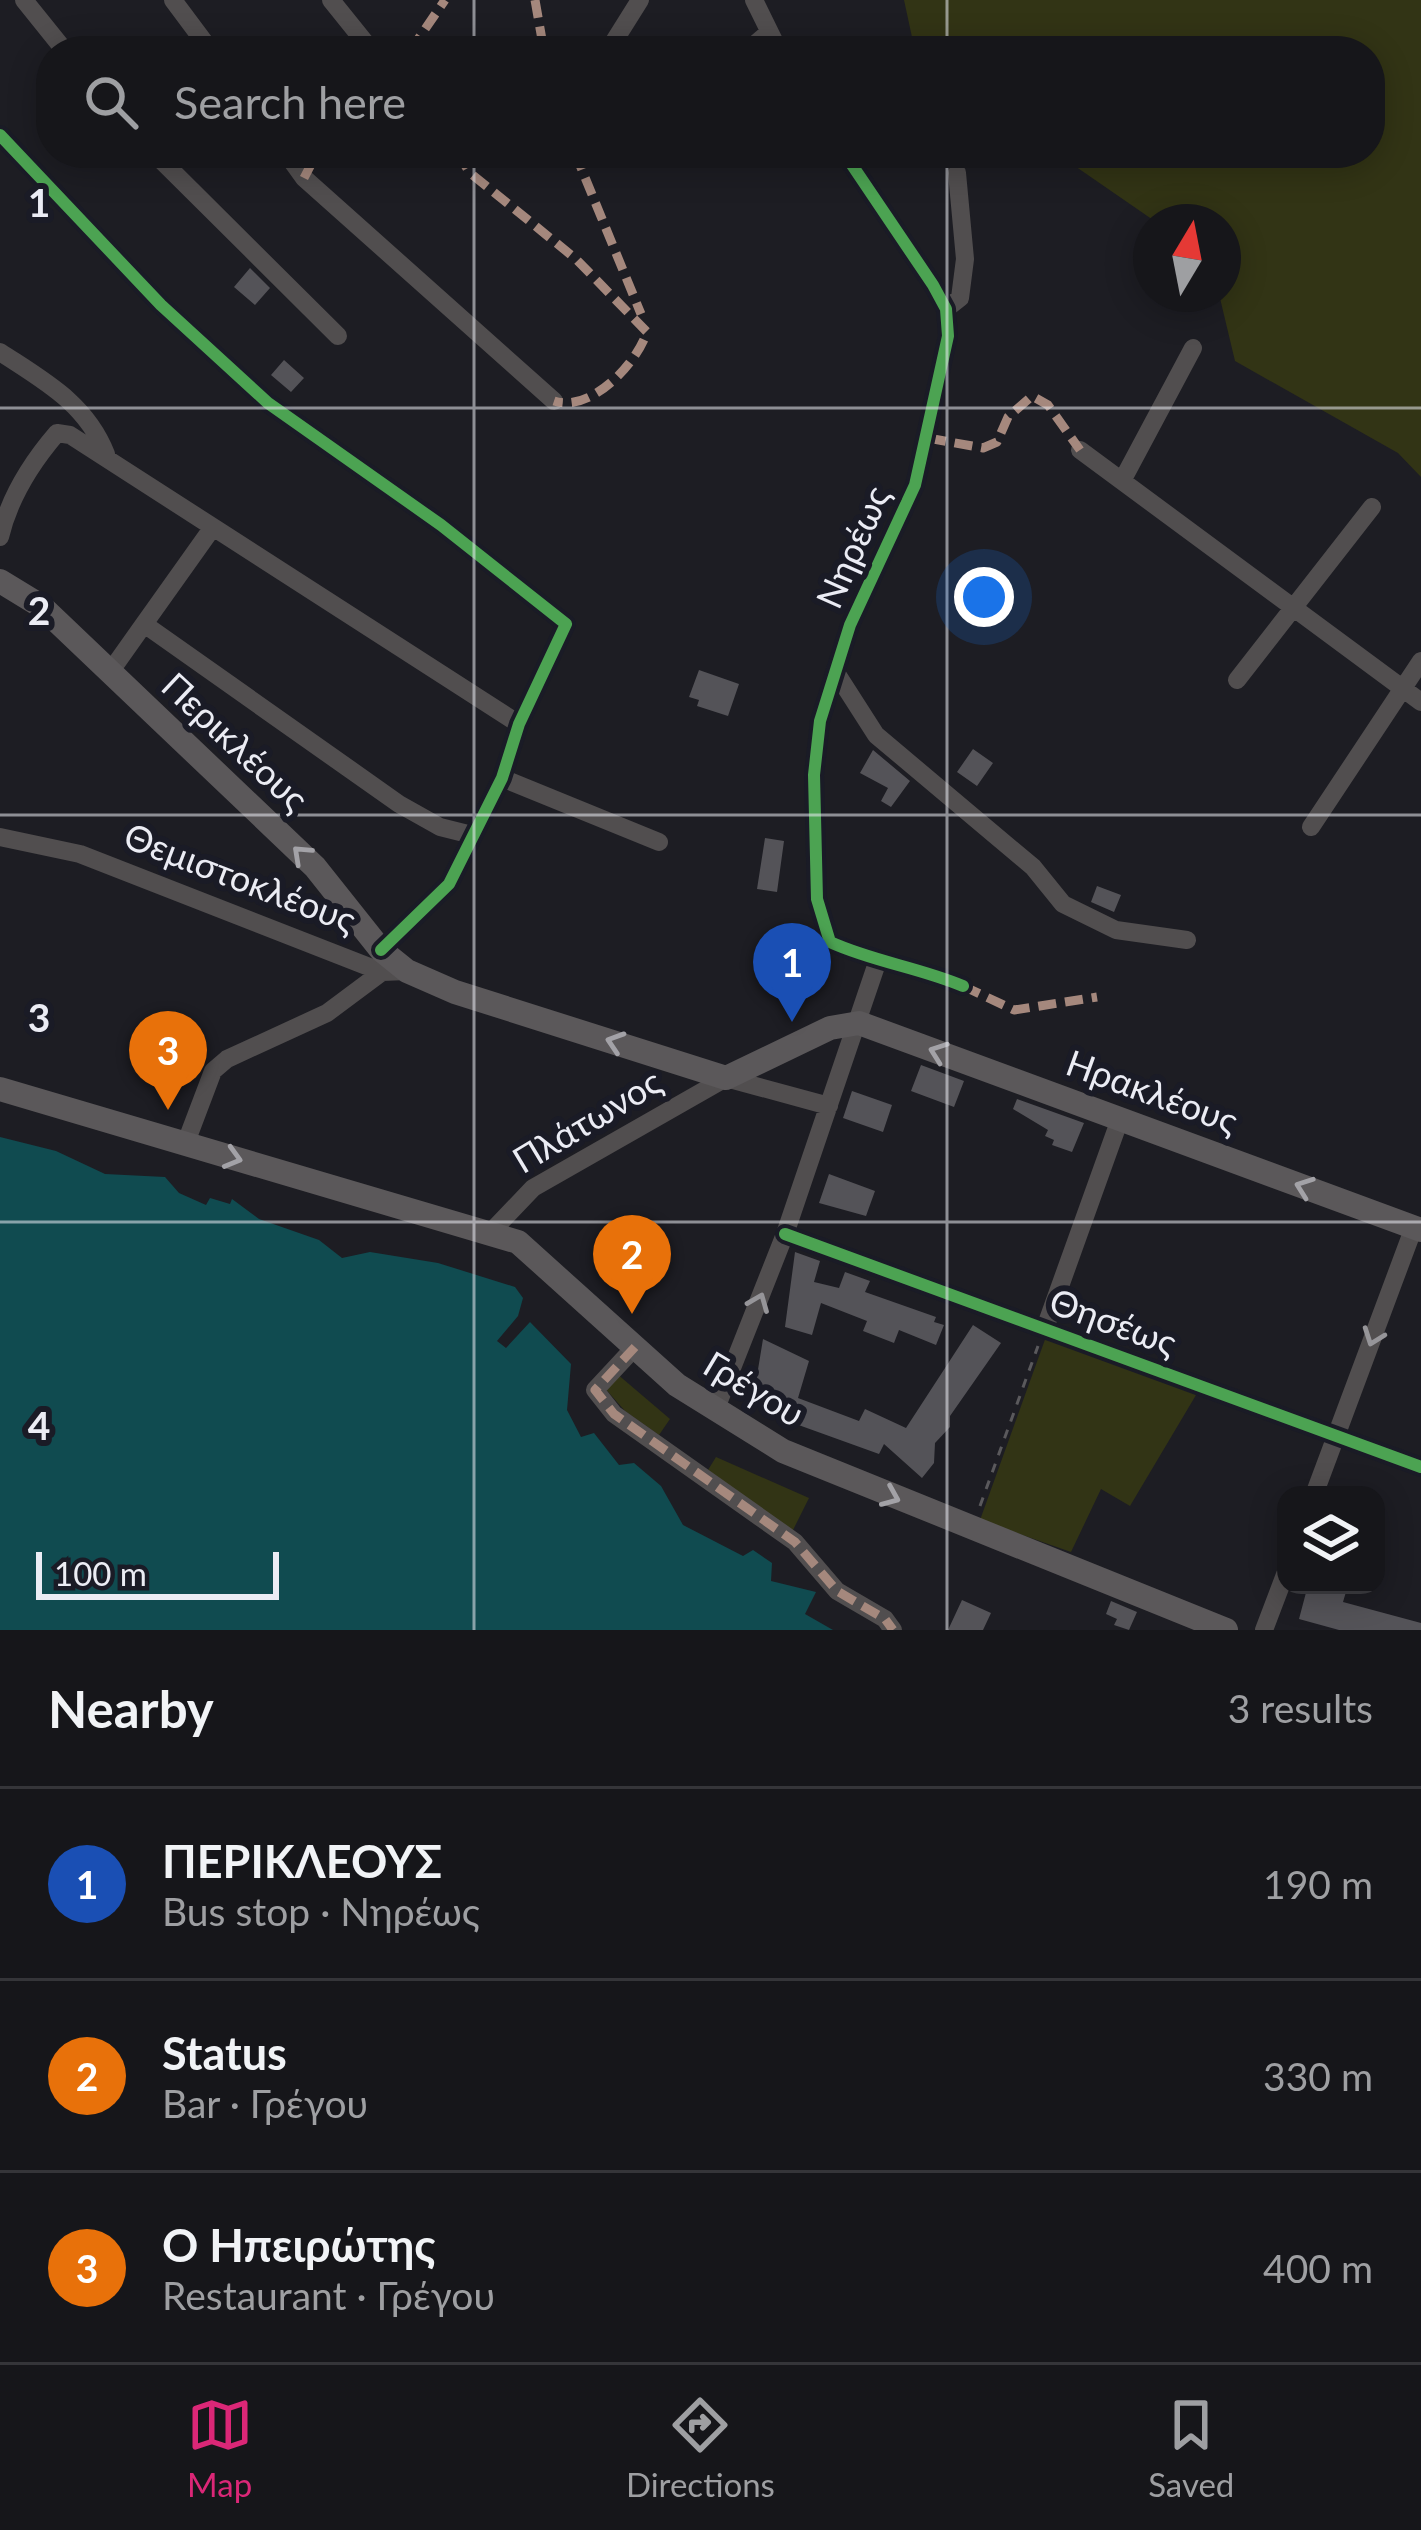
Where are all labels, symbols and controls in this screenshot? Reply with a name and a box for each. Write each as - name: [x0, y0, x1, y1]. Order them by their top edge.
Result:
- search box: [36, 36, 1385, 168]
- icon: search: [78, 69, 144, 135]
- text: Search here: [174, 75, 406, 129]
- text: 1: [28, 179, 50, 225]
- north arrow: [1133, 204, 1241, 312]
- street label: Νηρέως: [806, 479, 899, 614]
- your location: [954, 567, 1014, 627]
- text: 2: [28, 587, 50, 633]
- street label: Περικλέους: [154, 663, 318, 820]
- street label: Θεμιστοκλέους: [118, 813, 363, 942]
- one-way arrow: [293, 846, 315, 868]
- pin: 1: [753, 923, 831, 1022]
- text: 3: [28, 994, 50, 1040]
- pin: 3: [129, 1011, 207, 1110]
- one-way arrow: [605, 1031, 626, 1056]
- street label: Ηρακλέους: [1061, 1040, 1244, 1142]
- one-way arrow: [929, 1042, 950, 1066]
- street label: Πλάτωνος: [504, 1058, 669, 1182]
- one-way arrow: [222, 1144, 243, 1169]
- one-way arrow: [1295, 1176, 1316, 1201]
- pin: 2: [593, 1215, 671, 1314]
- street label: Θησέως: [1044, 1278, 1183, 1364]
- one-way arrow: [744, 1293, 769, 1314]
- one-way arrow: [1363, 1325, 1388, 1346]
- street label: Γρέγου: [696, 1341, 813, 1435]
- text: 4: [28, 1402, 50, 1448]
- one-way arrow: [878, 1482, 900, 1506]
- map controls: [1277, 1486, 1385, 1594]
- button: layers: [1277, 1486, 1385, 1594]
- scale bar: [36, 1546, 279, 1599]
- text: 100 m: [54, 1553, 147, 1593]
- text: Nearby: [48, 1678, 214, 1739]
- text: 3 results: [1228, 1685, 1373, 1731]
- text: ΠΕΡΙΚΛΕΟΥΣ: [162, 1834, 442, 1888]
- text: 1: [76, 1861, 98, 1907]
- text: 190 m: [1263, 1861, 1373, 1907]
- text: Bus stop · Νηρέως: [162, 1888, 480, 1934]
- text: Status: [162, 2026, 287, 2080]
- text: 2: [76, 2053, 98, 2099]
- text: 330 m: [1263, 2053, 1373, 2099]
- text: Bar · Γρέγου: [162, 2080, 368, 2126]
- text: Ο Ηπειρώτης: [162, 2218, 436, 2272]
- text: 3: [76, 2245, 98, 2291]
- text: 400 m: [1263, 2245, 1373, 2291]
- text: Restaurant · Γρέγου: [162, 2272, 495, 2318]
- tab: Map: [187, 2392, 253, 2504]
- tab: Directions: [626, 2392, 775, 2504]
- tab: Saved: [1148, 2392, 1234, 2504]

